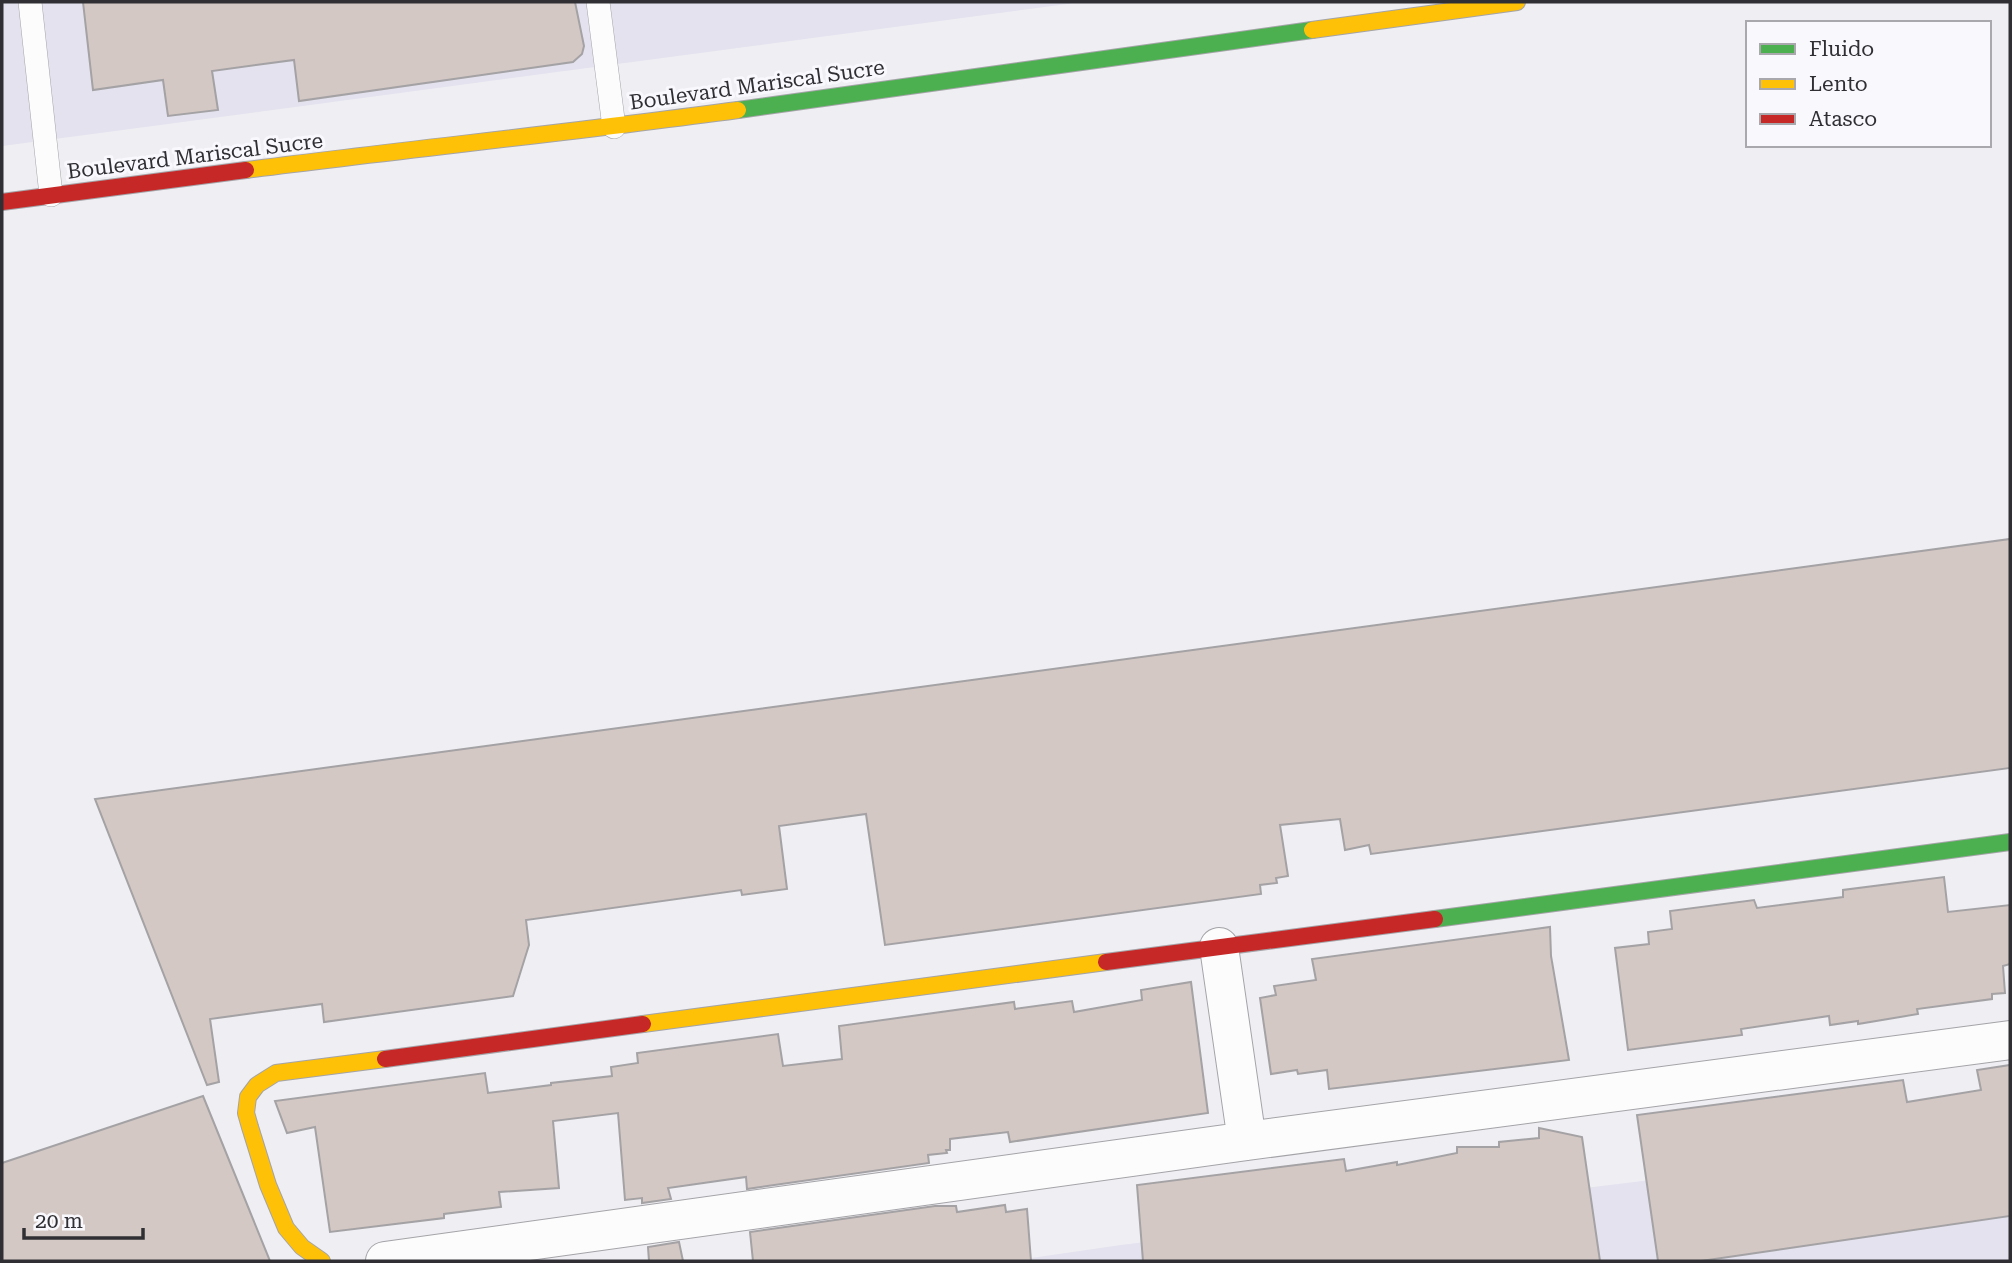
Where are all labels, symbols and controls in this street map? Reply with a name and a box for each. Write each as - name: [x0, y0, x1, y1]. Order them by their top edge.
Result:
- legend: [1746, 21, 1991, 147]
- text: Fluido: [1809, 37, 1874, 61]
- street label: Boulevard Mariscal Sucre: [628, 55, 886, 115]
- text: Lento: [1809, 72, 1868, 96]
- text: Atasco: [1809, 107, 1877, 131]
- street label: Boulevard Mariscal Sucre: [66, 128, 324, 184]
- scale bar: [24, 1196, 144, 1240]
- text: 20 m: [35, 1209, 83, 1233]

